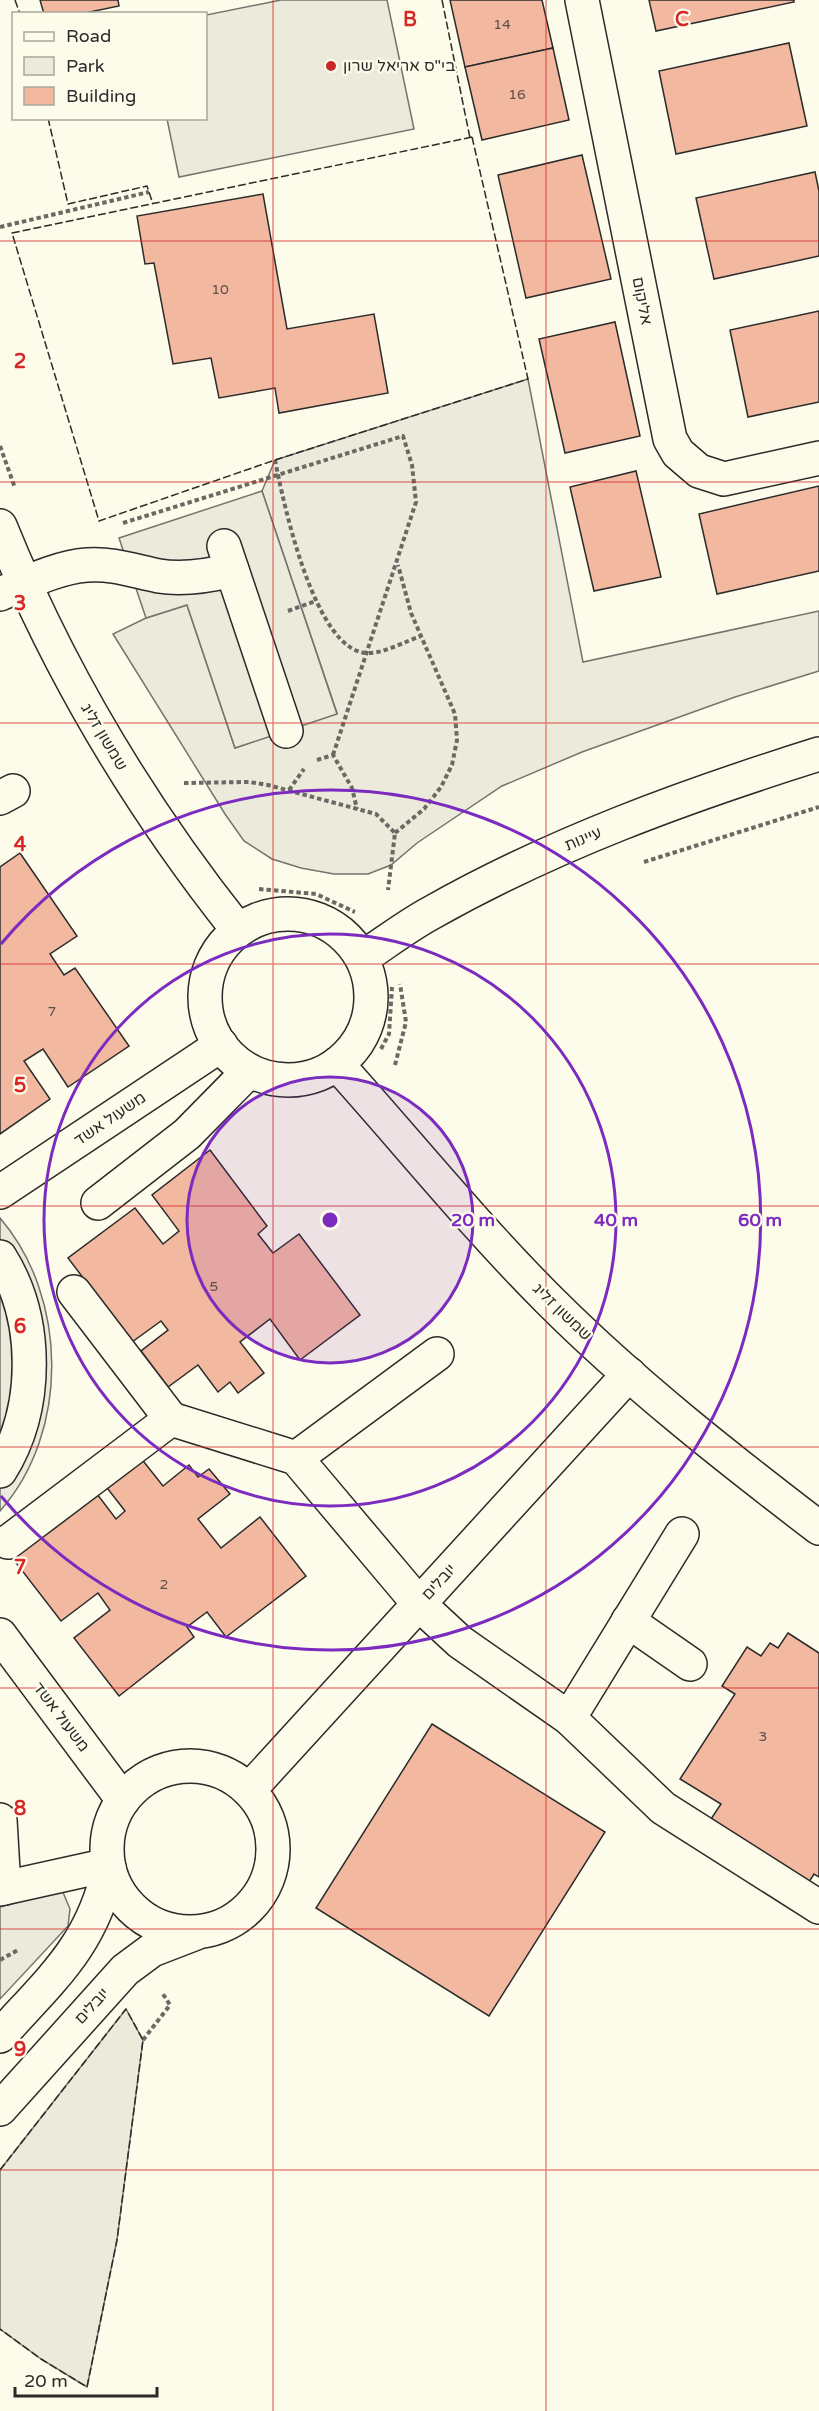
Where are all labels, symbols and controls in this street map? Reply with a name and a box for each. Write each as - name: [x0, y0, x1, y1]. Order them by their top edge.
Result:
- text: B: [403, 8, 417, 32]
- text: C: [675, 8, 689, 32]
- legend: [12, 12, 207, 120]
- house number: 14: [493, 16, 511, 33]
- text: Road: [66, 25, 111, 47]
- text: Park: [66, 55, 105, 77]
- place label: בי"ס אריאל שרון: [343, 56, 455, 76]
- marker: בי"ס אריאל שרון: [324, 59, 338, 73]
- text: Building: [66, 85, 136, 107]
- house number: 16: [508, 86, 526, 103]
- street label: אליקום: [628, 275, 656, 327]
- house number: 10: [211, 281, 229, 298]
- text: 2: [14, 350, 26, 374]
- text: 3: [14, 592, 26, 616]
- street label: שמשון זליג: [76, 700, 132, 774]
- street label: עיינות: [561, 822, 605, 856]
- text: 4: [14, 833, 27, 857]
- house number: 7: [48, 1003, 56, 1020]
- text: 5: [14, 1074, 26, 1098]
- street label: משעול אשד: [70, 1088, 150, 1150]
- text: 20 m: [451, 1209, 495, 1231]
- text: 40 m: [594, 1209, 638, 1231]
- text: 60 m: [738, 1209, 782, 1231]
- centre of rings: [320, 1210, 340, 1230]
- house number: 5: [210, 1278, 218, 1295]
- street label: שמשון זליג: [528, 1279, 596, 1345]
- text: 6: [14, 1315, 26, 1339]
- text: 7: [14, 1556, 26, 1580]
- street label: יובלים: [417, 1560, 461, 1604]
- house number: 2: [160, 1576, 168, 1593]
- street label: משעול אשד: [28, 1678, 94, 1756]
- house number: 3: [759, 1728, 767, 1745]
- text: 8: [14, 1797, 26, 1821]
- street label: יובלים: [70, 1984, 114, 2028]
- text: 9: [14, 2038, 26, 2062]
- scale bar: [15, 2360, 158, 2398]
- text: 20 m: [24, 2370, 68, 2392]

